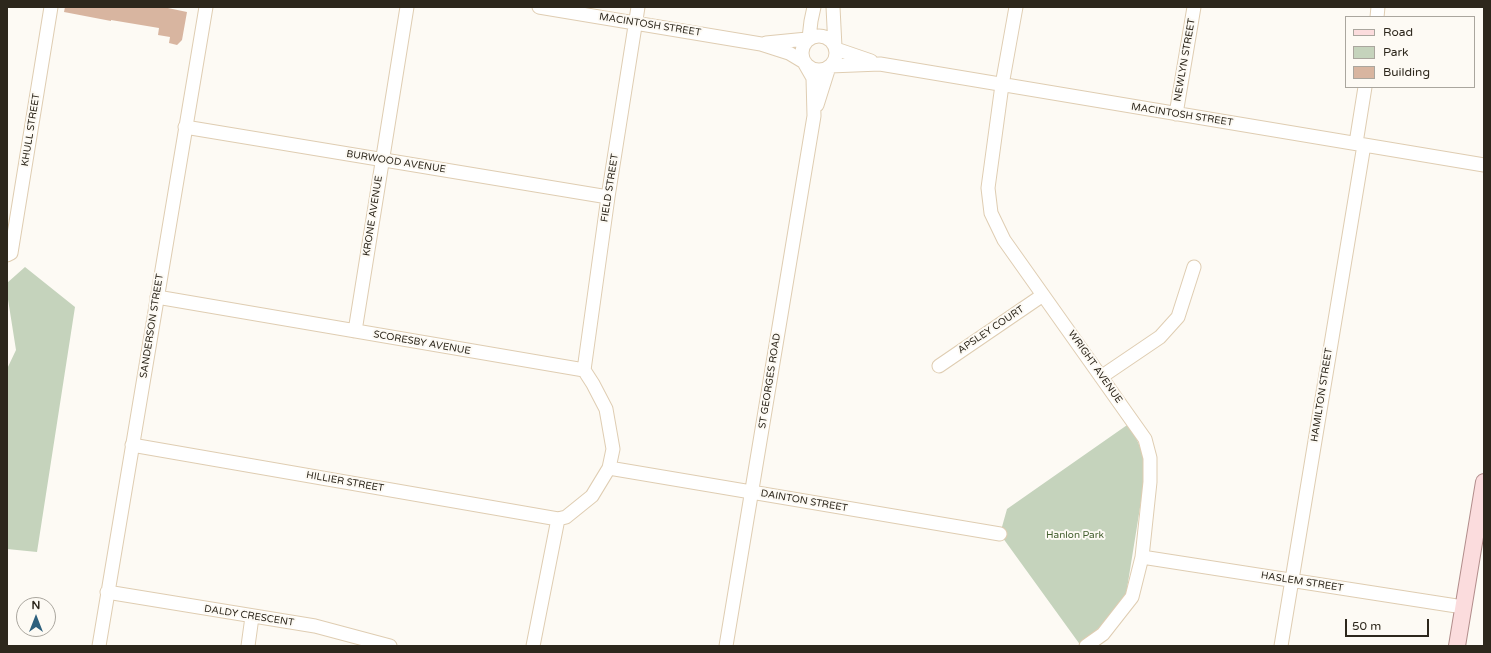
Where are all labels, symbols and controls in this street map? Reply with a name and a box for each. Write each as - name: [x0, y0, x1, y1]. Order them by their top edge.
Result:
- street label: MACINTOSH STREET: [598, 11, 702, 39]
- legend: [1345, 16, 1475, 88]
- street label: NEWLYN STREET: [1172, 17, 1198, 103]
- text: Road: [1383, 25, 1413, 39]
- text: Park: [1383, 45, 1409, 59]
- text: Building: [1383, 65, 1430, 79]
- street label: KHULL STREET: [19, 93, 43, 167]
- street label: MACINTOSH STREET: [1130, 101, 1234, 129]
- street label: BURWOOD AVENUE: [345, 148, 447, 176]
- street label: FIELD STREET: [599, 153, 621, 223]
- street label: KRONE AVENUE: [361, 175, 385, 257]
- street label: SANDERSON STREET: [138, 273, 166, 379]
- street label: APSLEY COURT: [956, 303, 1026, 357]
- street label: WRIGHT AVENUE: [1065, 328, 1125, 406]
- street label: SCORESBY AVENUE: [372, 329, 472, 357]
- street label: ST GEORGES ROAD: [757, 332, 783, 430]
- street label: HAMILTON STREET: [1309, 347, 1335, 443]
- street label: HILLIER STREET: [305, 469, 385, 495]
- street label: DAINTON STREET: [760, 487, 848, 515]
- park label: Hanlon Park: [1046, 529, 1104, 541]
- street label: HASLEM STREET: [1260, 570, 1344, 594]
- north arrow: [16, 597, 56, 637]
- text: N: [32, 599, 40, 612]
- street label: DALDY CRESCENT: [203, 603, 295, 629]
- scale bar: [1347, 611, 1431, 637]
- text: 50 m: [1352, 619, 1381, 633]

